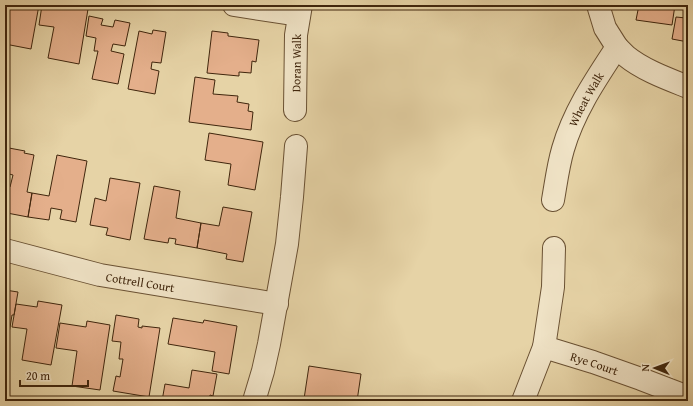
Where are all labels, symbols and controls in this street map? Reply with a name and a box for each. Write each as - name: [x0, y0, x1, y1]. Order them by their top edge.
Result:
- street label: Doran Walk: [287, 33, 305, 92]
- street label: Wheat Walk: [564, 68, 608, 129]
- street label: Cottrell Court: [105, 268, 177, 296]
- street label: Rye Court: [569, 347, 621, 379]
- north arrow: [635, 348, 675, 388]
- scale bar: [20, 362, 88, 388]
- text: N: [637, 363, 653, 372]
- text: 20 m: [26, 367, 50, 384]

